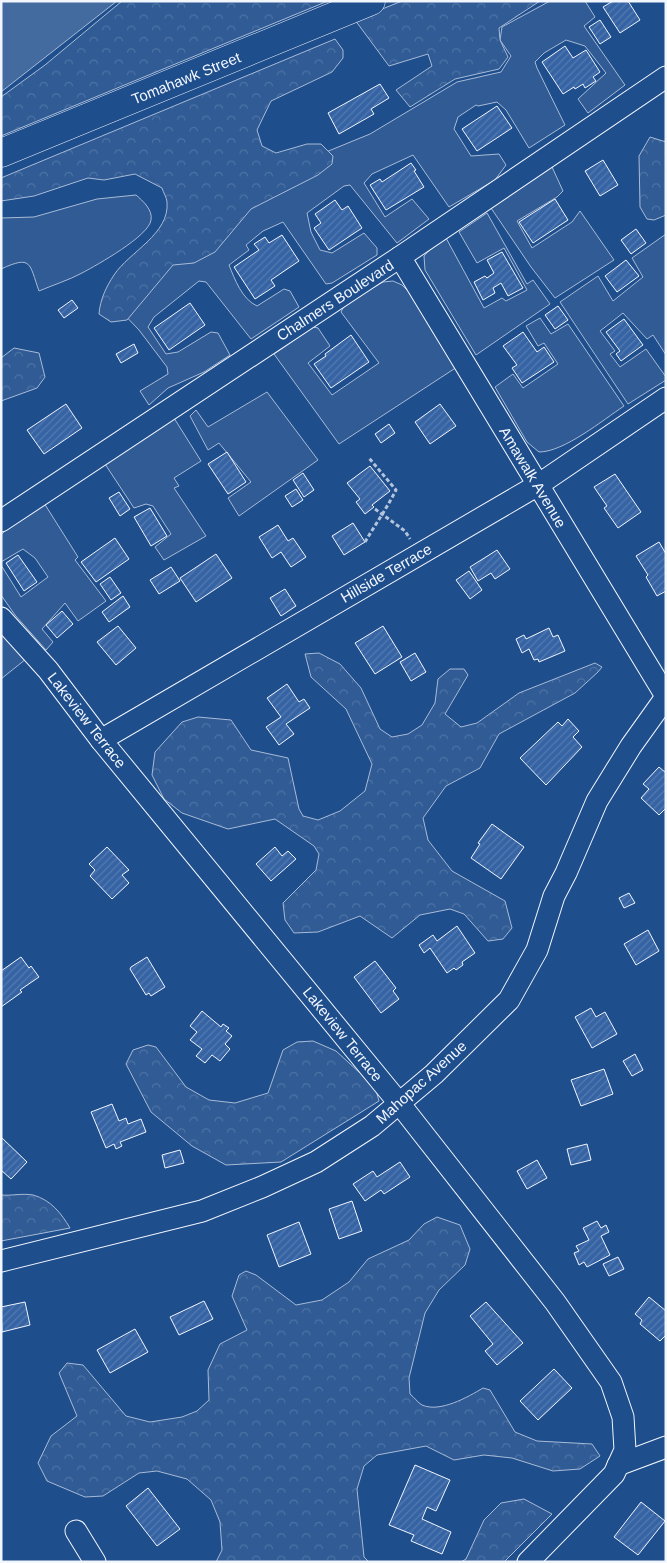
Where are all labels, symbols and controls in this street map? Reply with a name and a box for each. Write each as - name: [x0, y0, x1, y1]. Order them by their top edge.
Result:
- street label: Tomahawk Street: [129, 48, 244, 108]
- street label: Chalmers Boulevard: [273, 256, 397, 344]
- street label: Amawalk Avenue: [496, 423, 570, 531]
- street label: Hillside Terrace: [337, 540, 435, 606]
- street label: Lakeview Terrace: [44, 669, 130, 771]
- street label: Lakeview Terrace: [300, 983, 386, 1085]
- street label: Mahopac Avenue: [372, 1037, 470, 1127]

